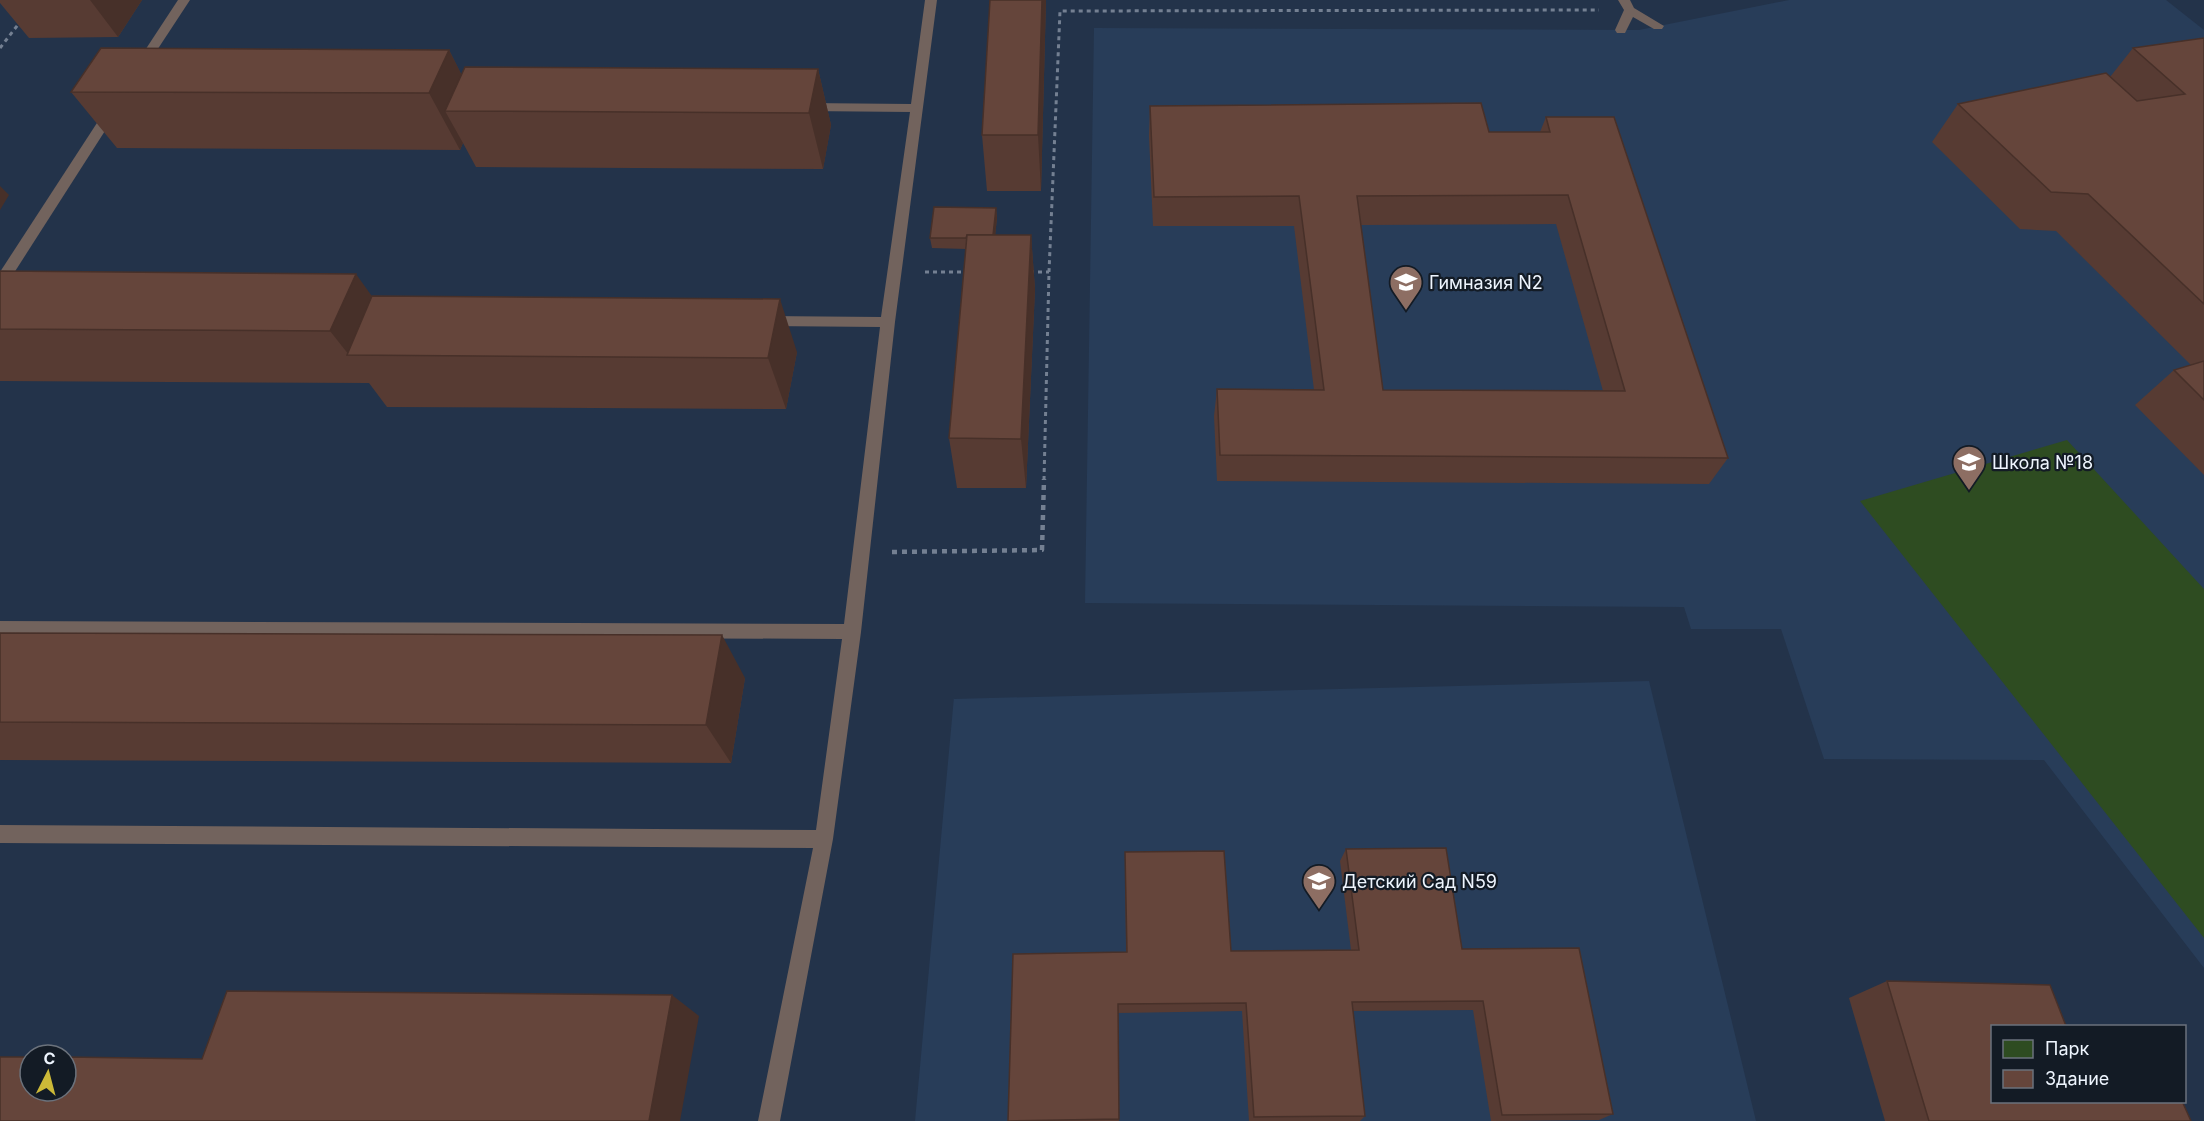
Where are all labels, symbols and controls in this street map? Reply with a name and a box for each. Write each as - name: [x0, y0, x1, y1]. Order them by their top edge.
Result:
- school or university icon: Гимназия N2: [1388, 264, 1424, 311]
- place label: Гимназия N2: [1429, 272, 1543, 293]
- school or university icon: Школа №18: [1951, 444, 1987, 491]
- place label: Школа №18: [1992, 452, 2093, 473]
- school or university icon: Детский Сад N59: [1301, 863, 1337, 910]
- place label: Детский Сад N59: [1342, 871, 1497, 892]
- legend: [1991, 1025, 2186, 1103]
- text: Парк: [2045, 1038, 2090, 1059]
- north arrow: [18, 1043, 78, 1103]
- text: С: [43, 1048, 57, 1069]
- text: Здание: [2045, 1068, 2109, 1089]

